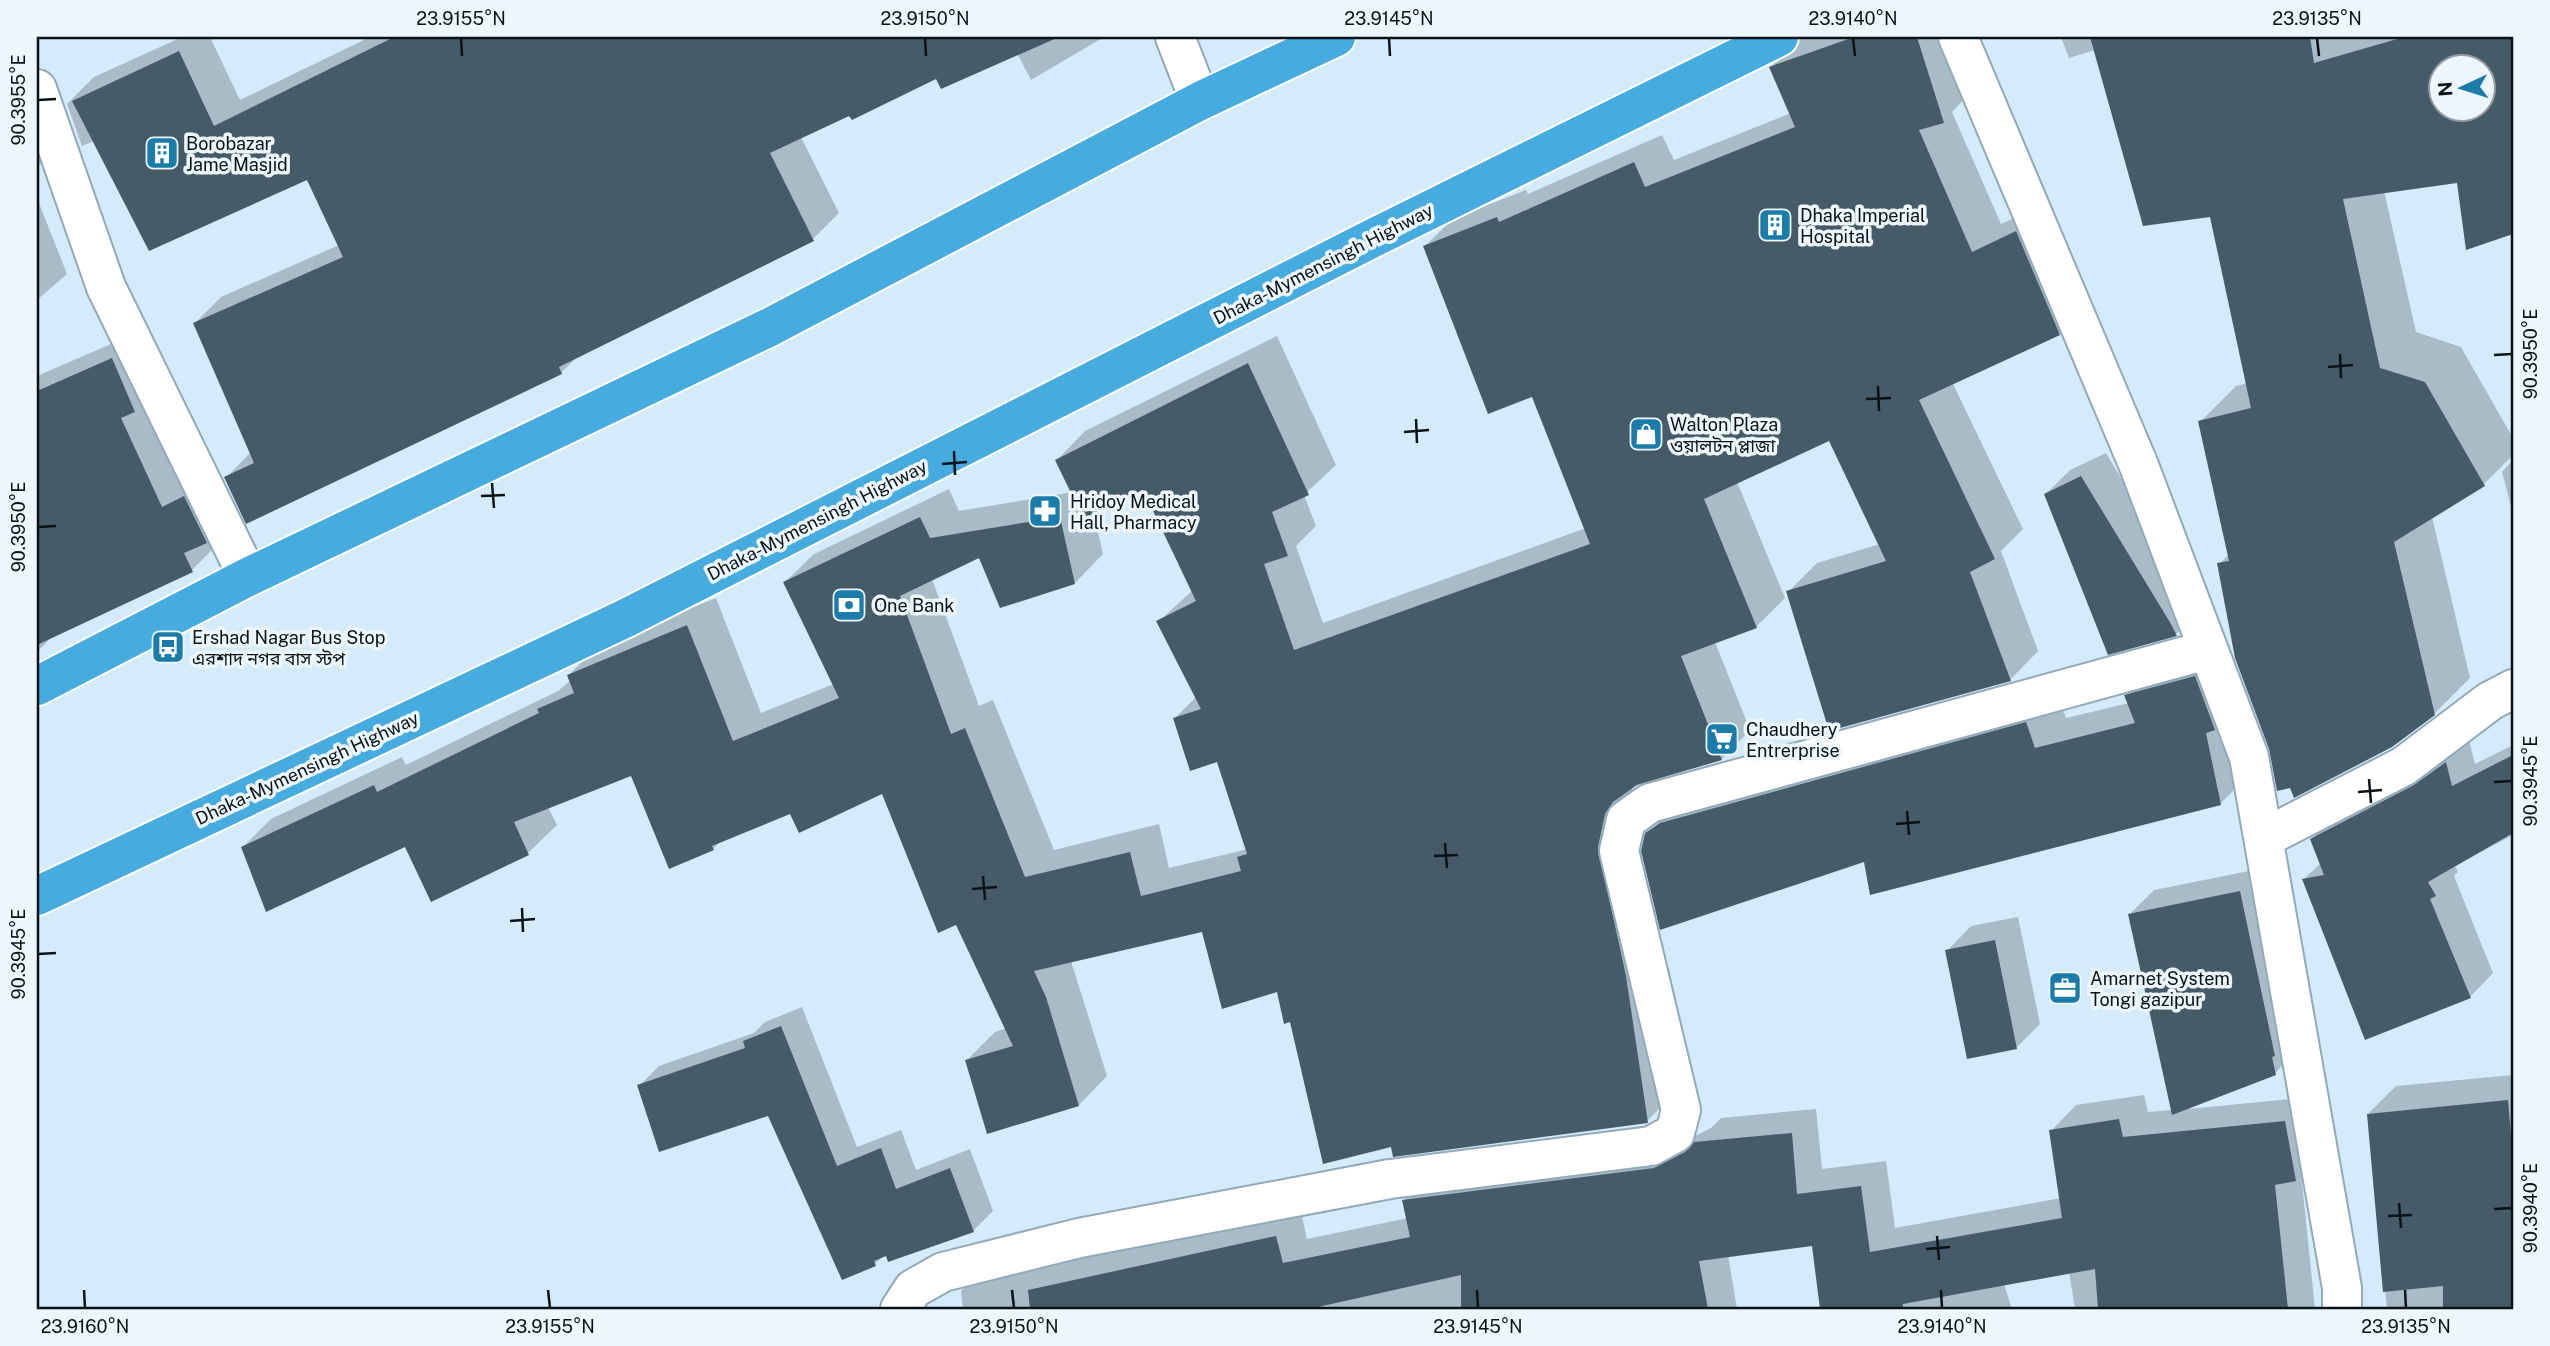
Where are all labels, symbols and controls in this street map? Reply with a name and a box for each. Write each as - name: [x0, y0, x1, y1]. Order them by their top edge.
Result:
- text: 23.9155°N: [416, 8, 506, 29]
- text: 23.9150°N: [880, 8, 970, 29]
- text: 23.9145°N: [1344, 8, 1434, 29]
- text: 23.9140°N: [1809, 8, 1897, 29]
- text: 23.9135°N: [2272, 8, 2362, 29]
- north arrow: [2428, 52, 2498, 122]
- text: 90.3955°E: [8, 54, 29, 146]
- text: N: [2434, 81, 2457, 97]
- place label: Borobazar Jame Masjid: [186, 133, 288, 175]
- building icon: Borobazar Jame Masjid: [143, 134, 181, 172]
- street label: Dhaka-Mymensingh Highway: [1210, 199, 1437, 329]
- place label: Dhaka Imperial Hospital: [1800, 205, 1925, 247]
- building icon: Dhaka Imperial Hospital: [1756, 206, 1794, 244]
- text: 90.3950°E: [2520, 309, 2541, 399]
- place label: Walton Plaza ওয়ালটন প্লাজা: [1670, 414, 1778, 456]
- shop icon: Walton Plaza ওয়ালটন প্লাজা: [1627, 415, 1665, 453]
- street label: Dhaka-Mymensingh Highway: [704, 455, 931, 585]
- text: 90.3950°E: [8, 482, 29, 572]
- place label: Hridoy Medical Hall, Pharmacy: [1070, 491, 1197, 533]
- pharmacy icon: Hridoy Medical Hall, Pharmacy: [1026, 492, 1064, 530]
- bank icon: One Bank: [830, 586, 868, 624]
- place label: One Bank: [874, 595, 954, 616]
- place label: Ershad Nagar Bus Stop এরশাদ নগর বাস স্টপ: [192, 627, 386, 669]
- bus stop icon: Ershad Nagar Bus Stop এরশাদ নগর বাস স্টপ: [149, 628, 187, 666]
- street label: Dhaka-Mymensingh Highway: [192, 707, 422, 829]
- place label: Chaudhery Entrerprise: [1746, 719, 1840, 761]
- supermarket icon: Chaudhery Entrerprise: [1703, 720, 1741, 758]
- text: 90.3945°E: [2520, 736, 2541, 826]
- text: 90.3945°E: [8, 909, 29, 999]
- place label: Amarnet System Tongi gazipur: [2090, 968, 2230, 1010]
- office icon: Amarnet System Tongi gazipur: [2046, 969, 2084, 1007]
- text: 90.3940°E: [2520, 1163, 2541, 1253]
- text: 23.9160°N: [41, 1316, 129, 1337]
- text: 23.9155°N: [505, 1316, 595, 1337]
- text: 23.9150°N: [969, 1316, 1059, 1337]
- text: 23.9145°N: [1433, 1316, 1523, 1337]
- text: 23.9140°N: [1898, 1316, 1986, 1337]
- text: 23.9135°N: [2361, 1316, 2451, 1337]

